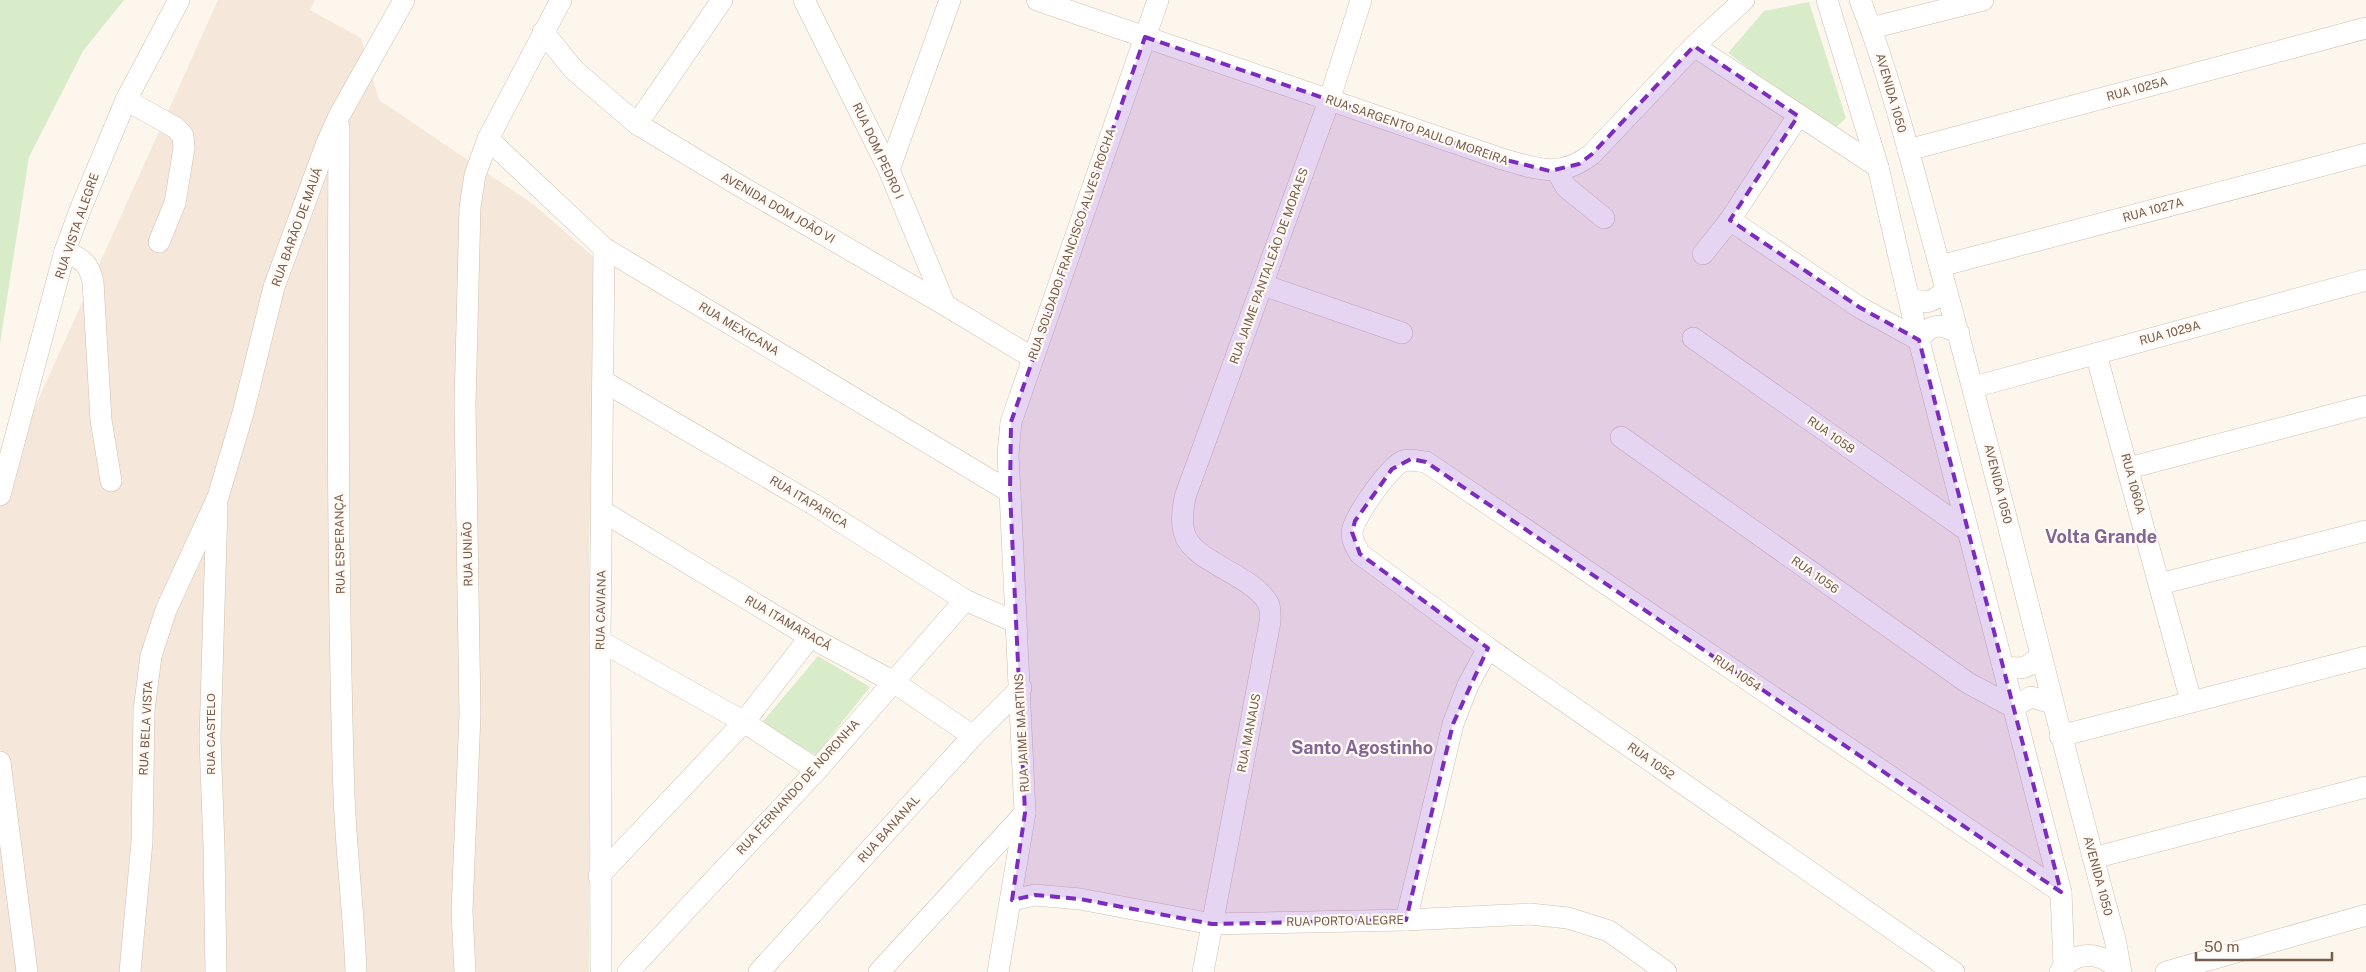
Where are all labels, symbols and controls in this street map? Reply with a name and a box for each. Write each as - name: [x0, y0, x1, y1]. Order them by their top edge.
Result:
- street label: AVENIDA 1050: [1873, 52, 1909, 134]
- street label: RUA 1025A: [2105, 74, 2170, 104]
- street label: RUA SARGENTO PAULO MOREIRA: [1324, 92, 1511, 168]
- street label: RUA DOM PEDRO I: [850, 101, 906, 201]
- street label: RUA SOLDADO FRANCISCO ALVES ROCHA: [1026, 126, 1118, 362]
- street label: RUA BARÃO DE MAUÁ: [269, 165, 325, 288]
- street label: RUA JAIME PANTALEÃO DE MORAES: [1227, 166, 1311, 366]
- street label: AVENIDA DOM JOÃO VI: [718, 170, 838, 246]
- street label: RUA VISTA ALEGRE: [52, 171, 102, 281]
- street label: RUA 1027A: [2121, 195, 2185, 225]
- street label: RUA MEXICANA: [696, 299, 782, 359]
- street label: RUA 1029A: [2138, 318, 2203, 348]
- street label: RUA 1058: [1804, 413, 1858, 457]
- street label: AVENIDA 1050: [1981, 443, 2015, 525]
- street label: RUA 1060A: [2118, 452, 2148, 517]
- street label: RUA ITAPARICA: [767, 473, 851, 531]
- street label: RUA ESPERANÇA: [332, 493, 348, 594]
- street label: RUA UNIÃO: [460, 521, 476, 587]
- district label: Volta Grande: [2045, 526, 2157, 547]
- street label: RUA 1056: [1789, 554, 1841, 596]
- street label: RUA CAVIANA: [593, 569, 609, 650]
- street label: RUA ITAMARACÁ: [742, 593, 834, 654]
- street label: RUA 1054: [1710, 652, 1764, 694]
- street label: RUA JAIME MARTINS: [1012, 673, 1032, 793]
- street label: RUA BELA VISTA: [137, 680, 156, 776]
- street label: RUA MANAUS: [1234, 692, 1264, 774]
- street label: RUA CASTELO: [204, 693, 218, 775]
- street label: RUA FERNANDO DE NORONHA: [734, 716, 863, 857]
- district label: Santo Agostinho: [1291, 737, 1433, 758]
- street label: RUA 1052: [1625, 740, 1677, 782]
- street label: RUA BANANAL: [855, 792, 923, 866]
- street label: AVENIDA 1050: [2081, 835, 2115, 917]
- street label: RUA PORTO ALEGRE: [1286, 913, 1404, 929]
- scale bar: [2196, 930, 2332, 962]
- text: 50 m: [2204, 938, 2239, 955]

